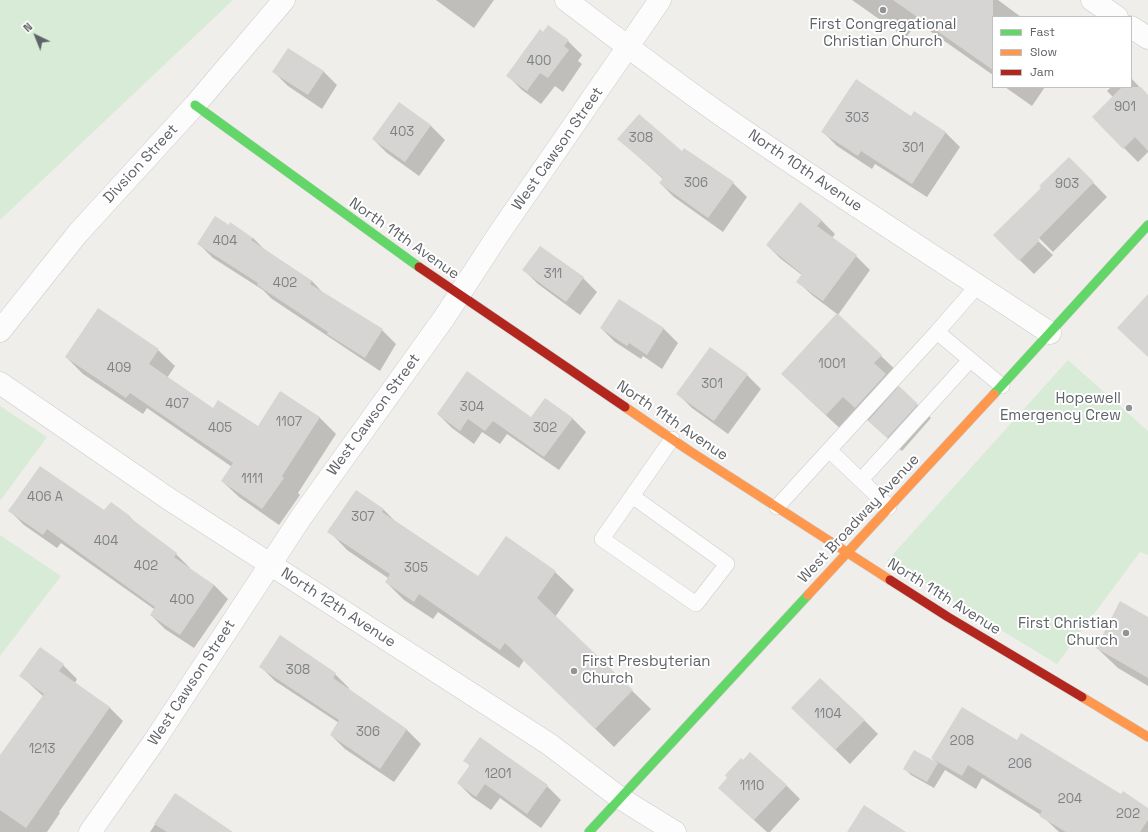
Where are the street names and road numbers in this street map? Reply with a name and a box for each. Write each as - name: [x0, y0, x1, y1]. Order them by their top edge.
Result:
- street label: West Cawson Street: [509, 84, 607, 214]
- street label: Divsion Street: [100, 121, 182, 207]
- street label: North 10th Avenue: [745, 126, 865, 216]
- street label: North 11th Avenue: [345, 194, 463, 284]
- street label: West Cawson Street: [324, 350, 424, 480]
- street label: North 11th Avenue: [613, 377, 731, 465]
- street label: West Broadway Avenue: [795, 451, 923, 587]
- street label: North 11th Avenue: [884, 555, 1004, 639]
- street label: North 12th Avenue: [277, 564, 399, 652]
- street label: West Cawson Street: [145, 617, 239, 749]

